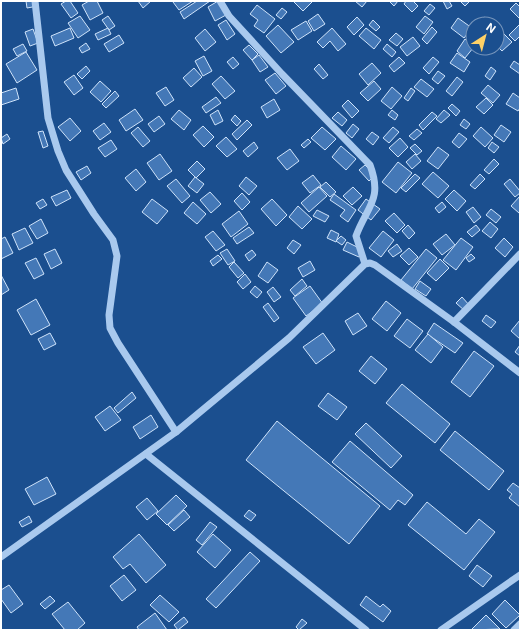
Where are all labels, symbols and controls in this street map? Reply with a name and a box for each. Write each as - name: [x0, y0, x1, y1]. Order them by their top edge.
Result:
- north arrow: [465, 16, 505, 56]
- text: N: [483, 20, 498, 36]

